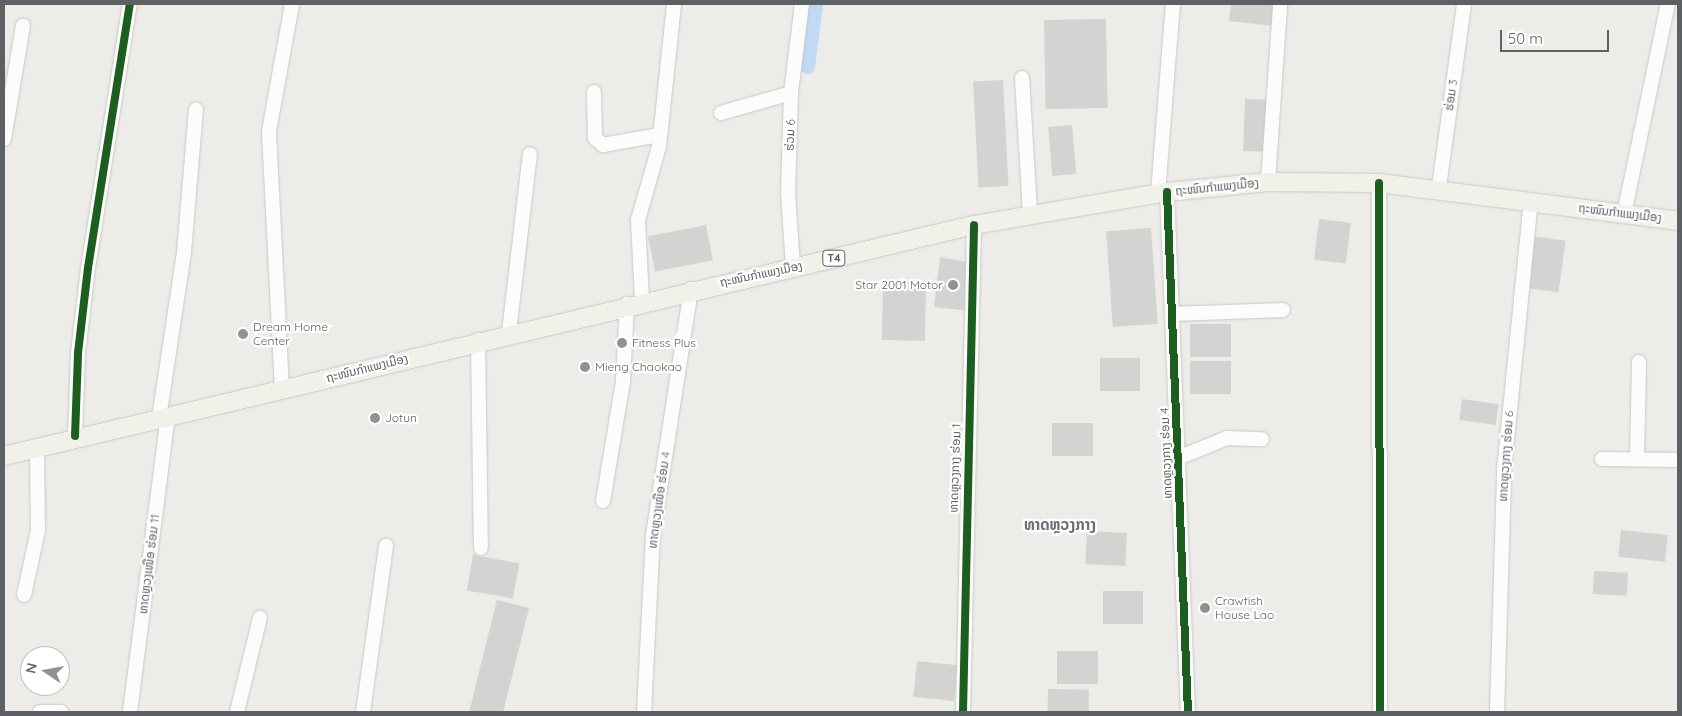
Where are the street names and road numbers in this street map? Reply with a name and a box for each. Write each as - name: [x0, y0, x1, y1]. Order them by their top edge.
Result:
- street label: ຮ່ອມ 3: [1442, 78, 1460, 112]
- street label: ຮ່ວມ 6: [782, 119, 798, 151]
- street label: ຖະໜົນກຳແພງເມືອງ: [1174, 175, 1260, 199]
- street label: ຖະໜົນກຳແພງເມືອງ: [1577, 201, 1663, 225]
- road number: T4: [822, 250, 846, 266]
- street label: ຖະໜົນກຳແພງເມືອງ: [718, 258, 804, 290]
- street label: ຖະໜົນກຳແພງເມືອງ: [324, 351, 410, 385]
- street label: ທາດຫຼວງກາງ ຮ່ອມ 4: [1157, 407, 1175, 499]
- street label: ທາດຫຼວງກາງ ຮ່ອມ 6: [1496, 410, 1516, 502]
- street label: ທາດຫຼວງກາງ ຮ່ອມ 1: [946, 423, 964, 513]
- street label: ທາດຫຼວງເໜືອ ຮ່ອມ 4: [645, 451, 673, 549]
- street label: ທາດຫຼວງເໜືອ ຮ່ອມ 11: [136, 513, 162, 615]

